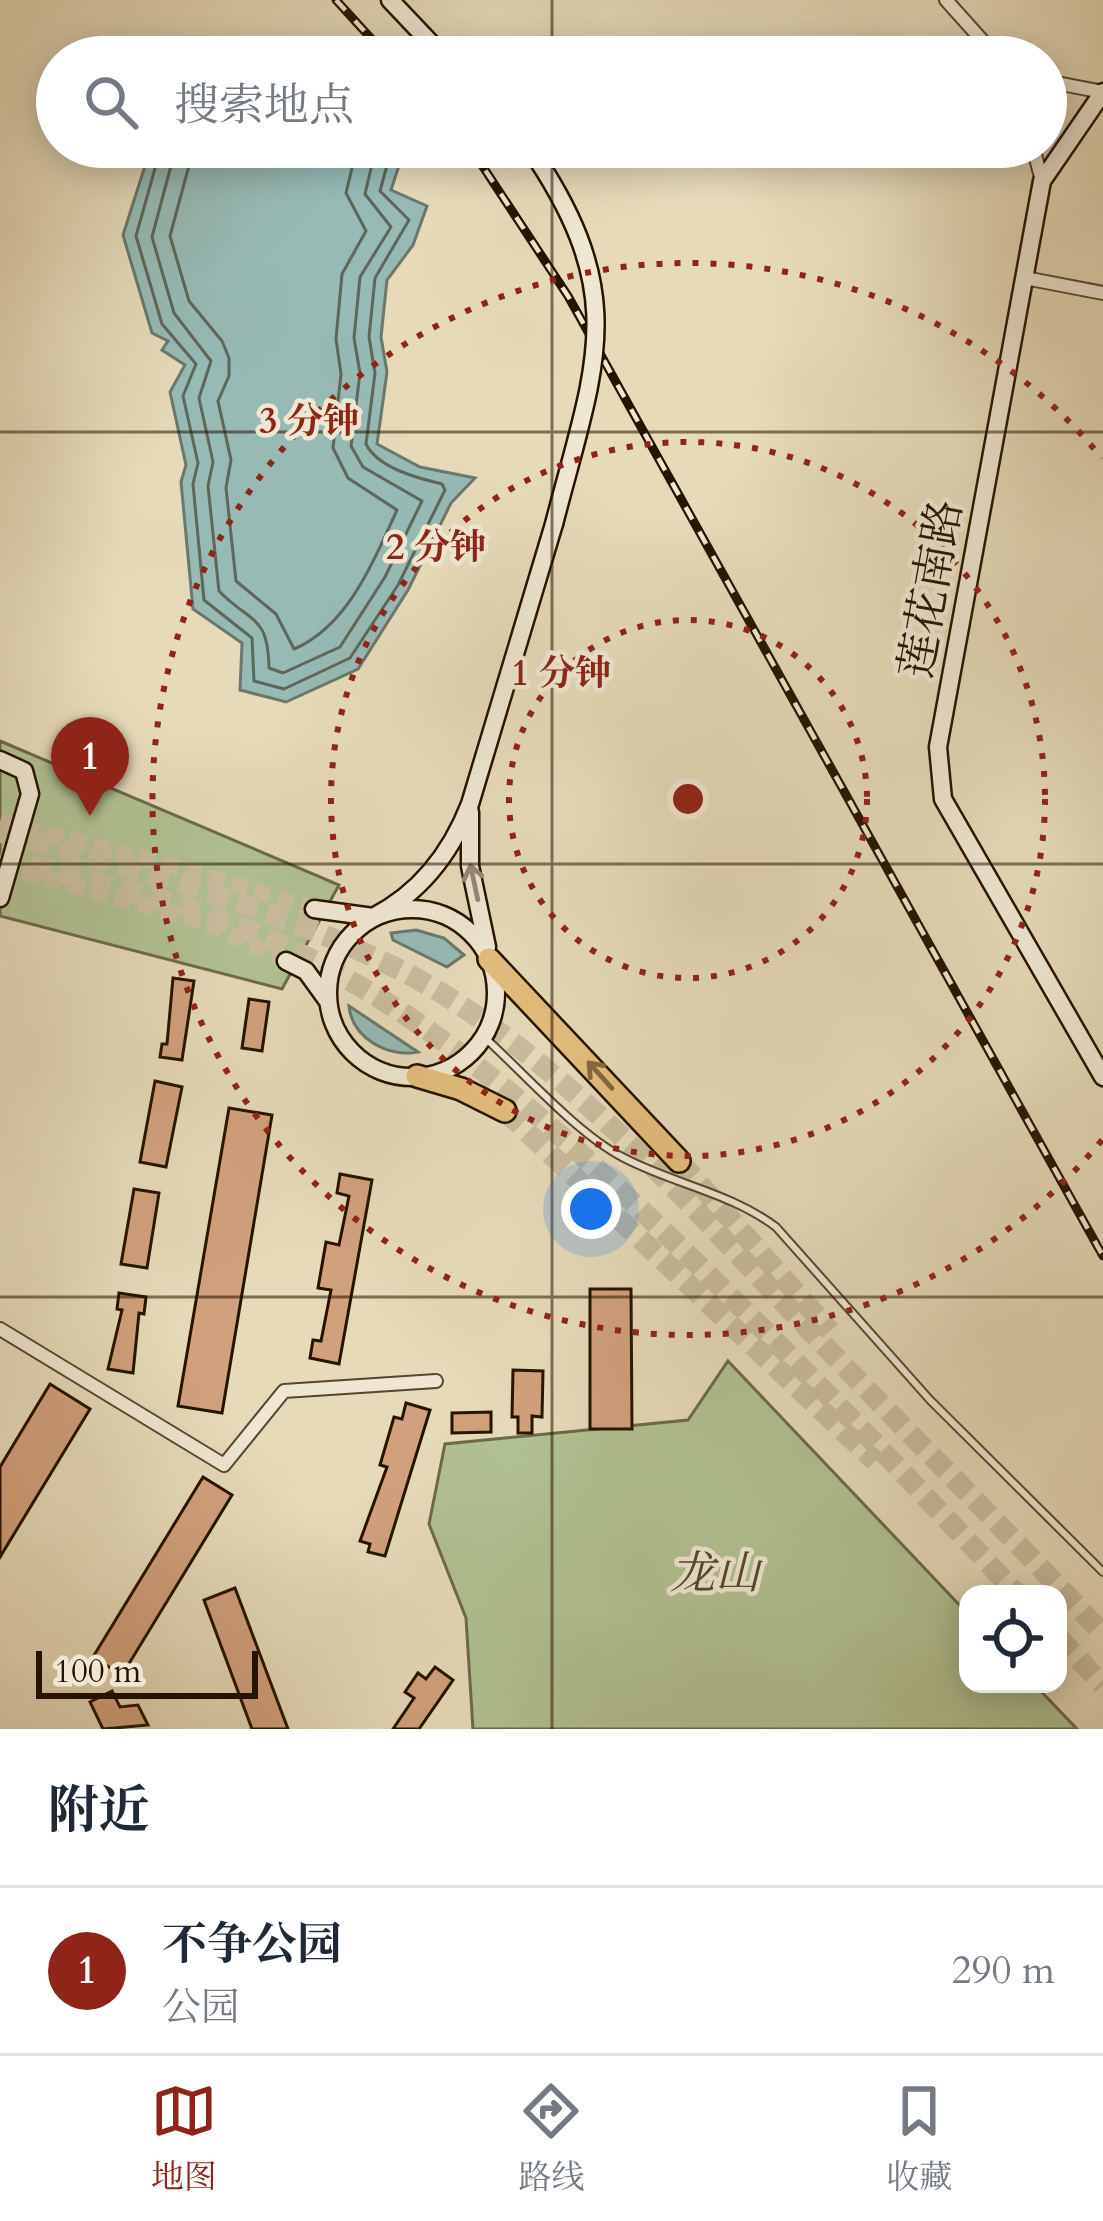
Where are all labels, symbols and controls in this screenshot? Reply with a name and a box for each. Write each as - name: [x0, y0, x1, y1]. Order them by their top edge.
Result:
- search box: [36, 36, 1067, 168]
- icon: search: [78, 69, 144, 135]
- text: 搜索地点: [174, 75, 354, 136]
- text: 3 分钟: [259, 397, 359, 446]
- street label: 莲花南路: [885, 495, 977, 683]
- text: 2 分钟: [386, 523, 486, 572]
- text: 1 分钟: [511, 649, 611, 698]
- pin: 1: [51, 717, 129, 816]
- centre of rings: [667, 778, 709, 820]
- one-way arrow: [462, 864, 485, 902]
- one-way arrow: [587, 1060, 614, 1090]
- your location: [561, 1179, 621, 1239]
- park label: 龙山: [670, 1543, 764, 1604]
- map controls: [959, 1585, 1067, 1693]
- button: locate: [959, 1585, 1067, 1693]
- scale bar: [36, 1645, 258, 1698]
- text: 100 m: [54, 1649, 141, 1694]
- text: 附近: [48, 1776, 150, 1846]
- text: 不争公园: [162, 1914, 342, 1975]
- text: 1: [77, 1944, 97, 1997]
- text: 290 m: [952, 1944, 1055, 1997]
- text: 公园: [162, 1981, 240, 2034]
- tab: 地图: [151, 2078, 217, 2200]
- tab: 路线: [518, 2078, 584, 2200]
- tab: 收藏: [886, 2078, 952, 2200]

